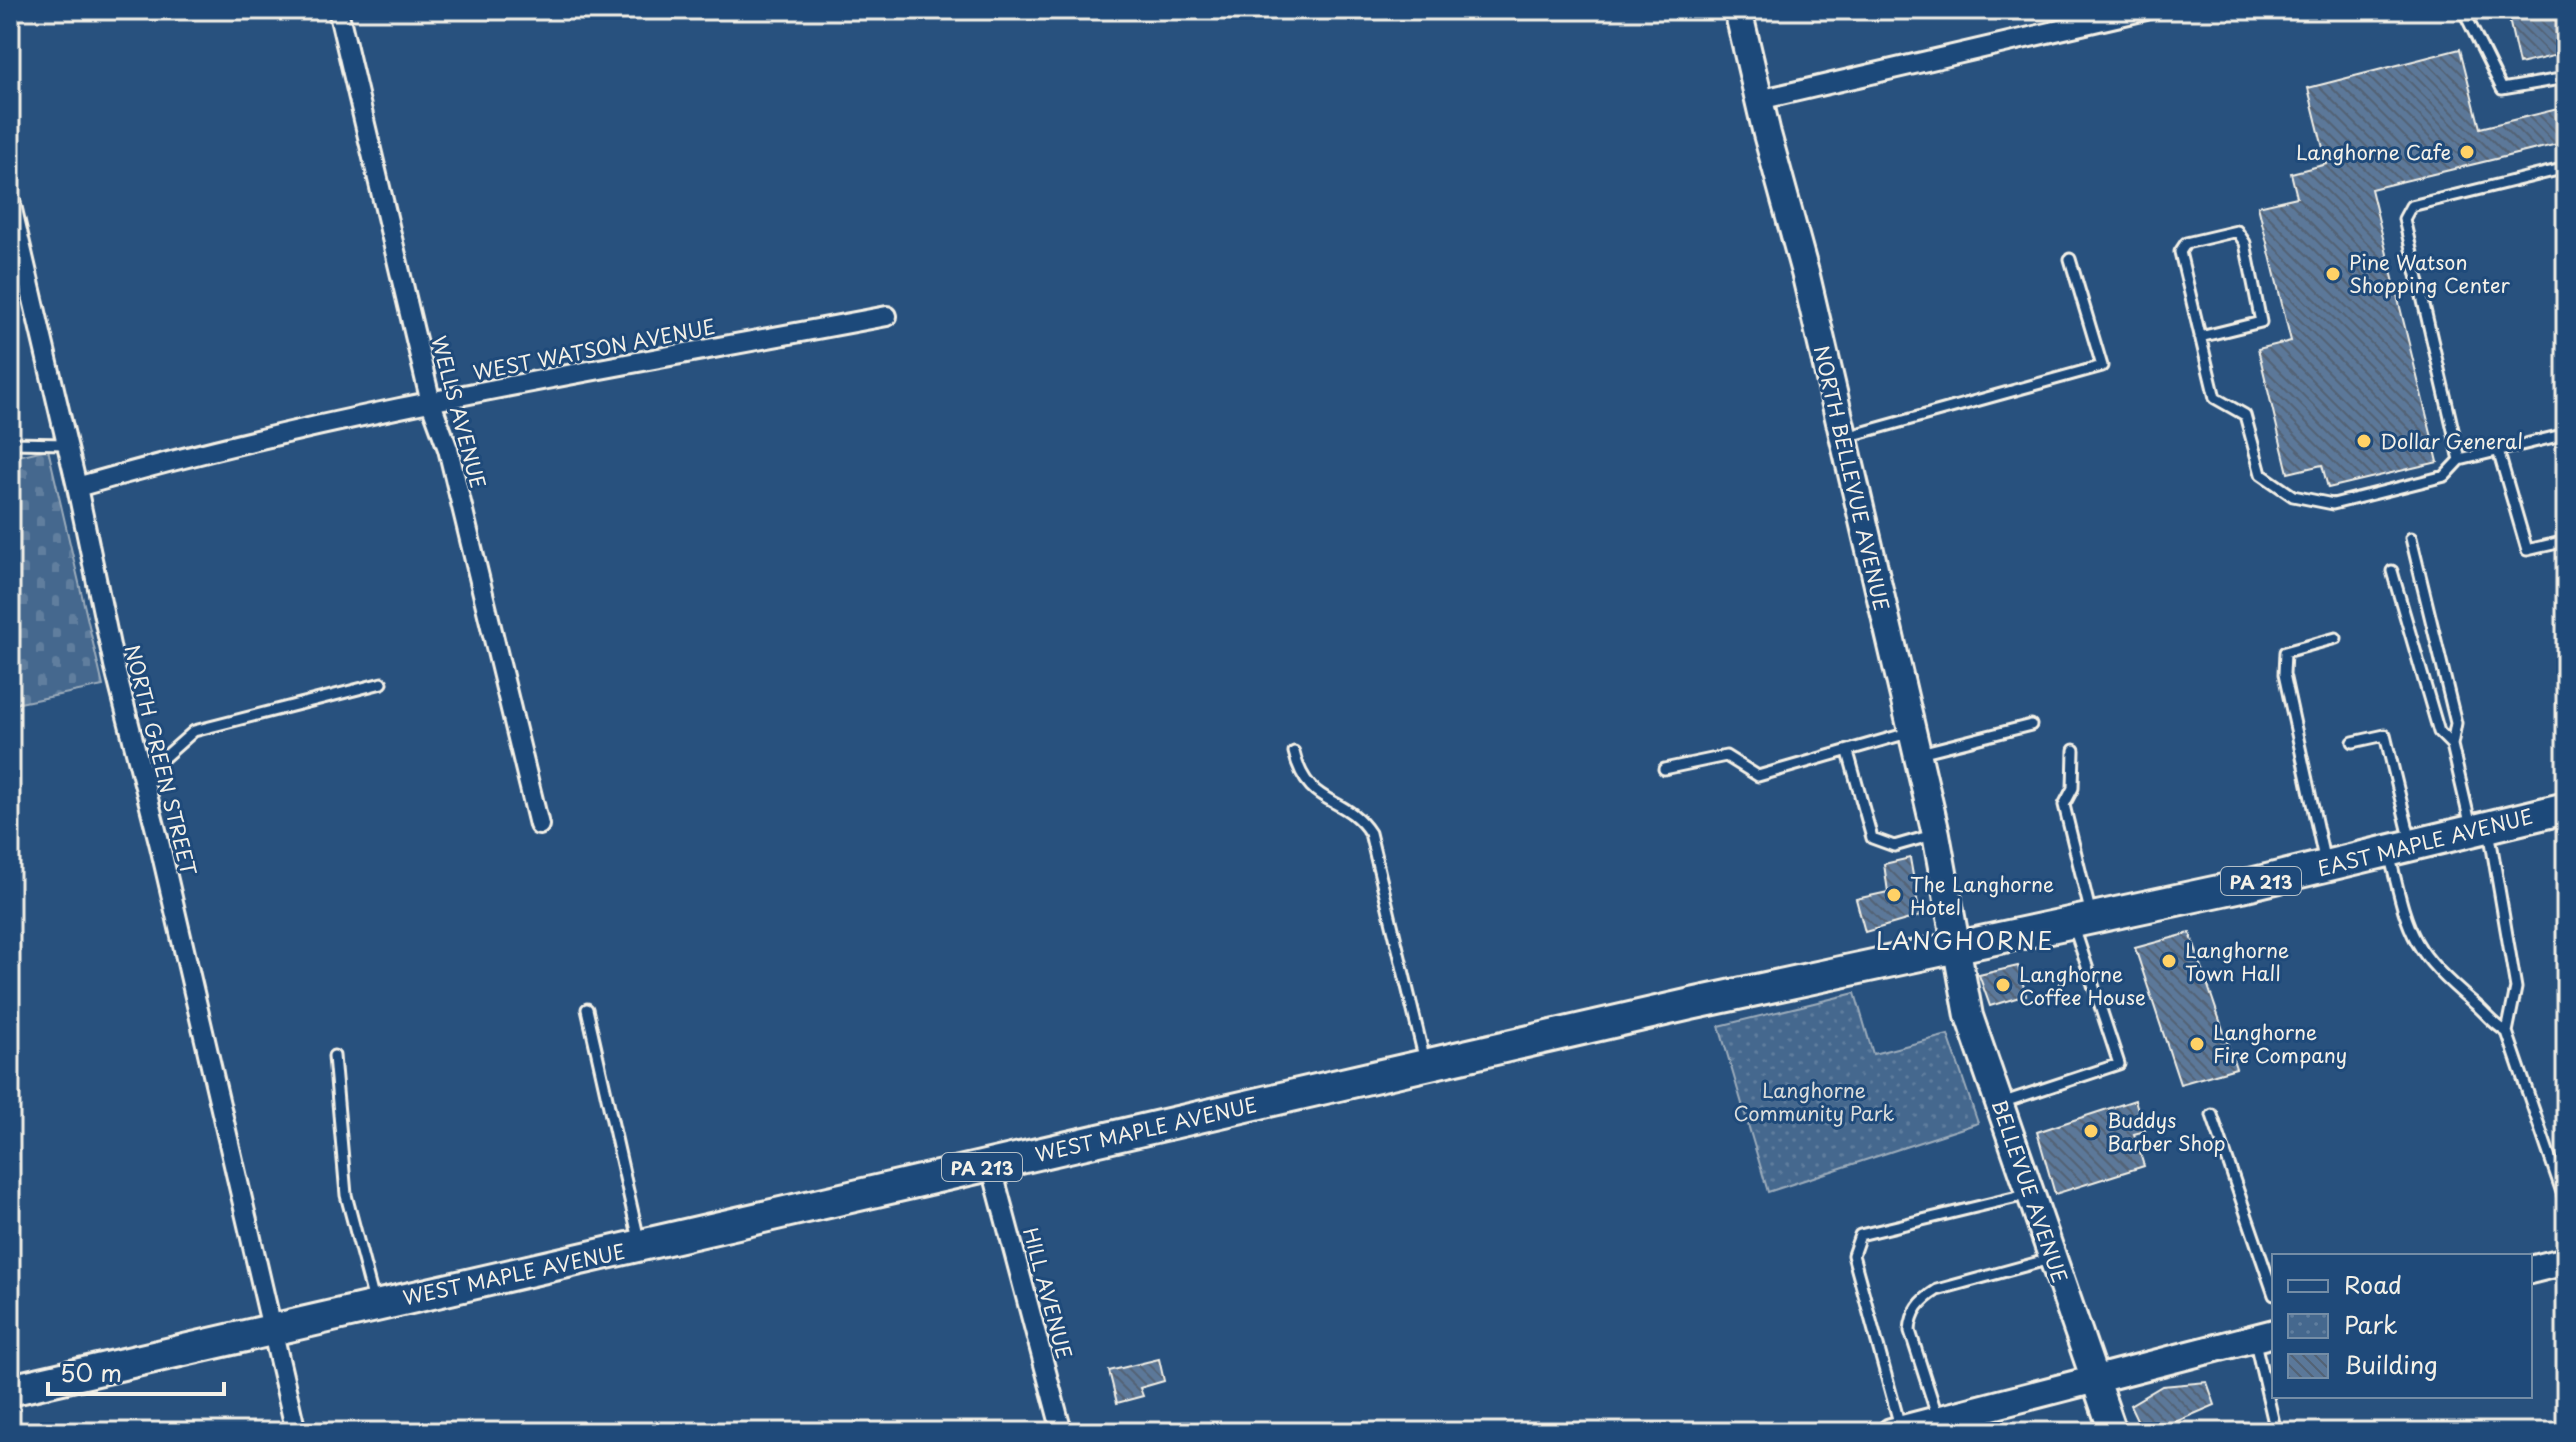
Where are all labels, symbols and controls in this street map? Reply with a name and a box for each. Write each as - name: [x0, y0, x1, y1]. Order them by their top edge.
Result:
- place label: Langhorne Cafe: [2296, 137, 2451, 167]
- marker: Langhorne Cafe: [2458, 143, 2476, 161]
- place label: Pine Watson Shopping Center: [2349, 247, 2511, 300]
- marker: Pine Watson Shopping Center: [2324, 265, 2342, 283]
- street label: WEST WATSON AVENUE: [470, 311, 718, 387]
- street label: WELLS AVENUE: [424, 332, 494, 492]
- street label: NORTH BELLEVUE AVENUE: [1807, 343, 1897, 613]
- place label: Dollar General: [2380, 426, 2523, 456]
- marker: Dollar General: [2355, 432, 2373, 450]
- street label: NORTH GREEN STREET: [118, 642, 204, 879]
- street label: EAST MAPLE AVENUE: [2314, 801, 2536, 883]
- road number: PA 213: [2221, 867, 2301, 895]
- place label: The Langhorne Hotel: [1910, 869, 2054, 922]
- marker: The Langhorne Hotel: [1885, 886, 1903, 904]
- district label: LANGHORNE: [1876, 922, 2054, 958]
- place label: Langhorne Town Hall: [2185, 935, 2289, 988]
- marker: Langhorne Town Hall: [2160, 952, 2178, 970]
- place label: Langhorne Coffee House: [2019, 959, 2146, 1012]
- marker: Langhorne Coffee House: [1994, 976, 2012, 994]
- place label: Langhorne Fire Company: [2213, 1017, 2347, 1070]
- marker: Langhorne Fire Company: [2188, 1035, 2206, 1053]
- park label: Langhorne Community Park: [1733, 1075, 1895, 1128]
- street label: WEST MAPLE AVENUE: [1032, 1089, 1260, 1169]
- street label: BELLEVUE AVENUE: [1985, 1095, 2075, 1287]
- place label: Buddys Barber Shop: [2107, 1105, 2226, 1158]
- marker: Buddys Barber Shop: [2082, 1122, 2100, 1140]
- road number: PA 213: [942, 1153, 1022, 1181]
- street label: HILL AVENUE: [1016, 1224, 1080, 1362]
- street label: WEST MAPLE AVENUE: [400, 1236, 628, 1312]
- legend: [2272, 1254, 2532, 1398]
- text: Road: [2344, 1266, 2402, 1302]
- text: Park: [2344, 1306, 2398, 1342]
- scale bar: [48, 1346, 224, 1396]
- text: Building: [2344, 1346, 2438, 1382]
- text: 50 m: [60, 1354, 122, 1390]

